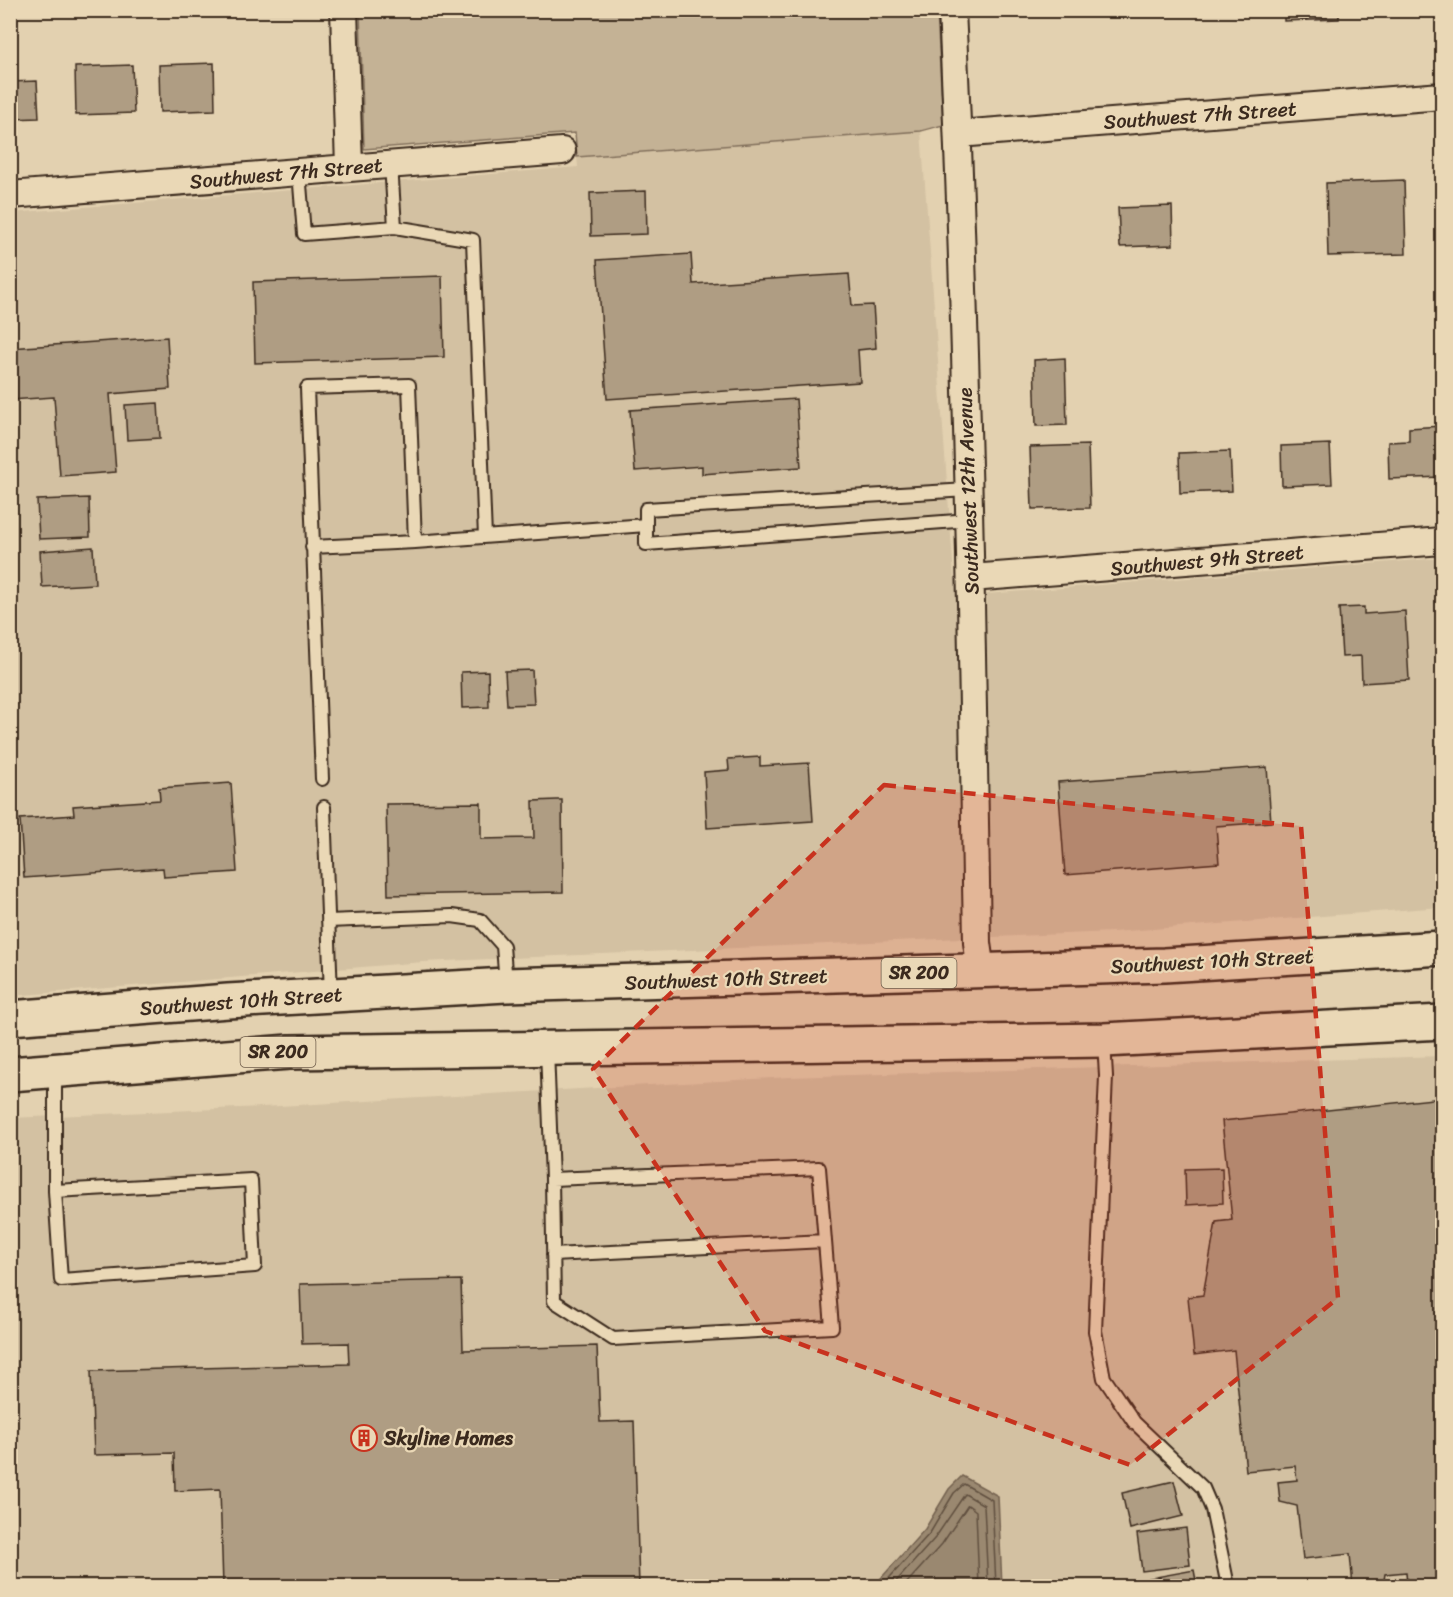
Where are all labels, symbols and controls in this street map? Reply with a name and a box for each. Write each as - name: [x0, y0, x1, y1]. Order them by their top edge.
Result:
- street label: Southwest 7th Street: [1102, 91, 1298, 140]
- street label: Southwest 7th Street: [188, 148, 384, 199]
- street label: Southwest 12th Avenue: [947, 387, 990, 595]
- street label: Southwest 9th Street: [1109, 535, 1305, 586]
- street label: Southwest 10th Street: [1110, 939, 1315, 984]
- street label: Southwest 10th Street: [624, 958, 828, 1001]
- road number: SR 200: [882, 958, 956, 988]
- street label: Southwest 10th Street: [139, 977, 344, 1026]
- road number: SR 200: [240, 1037, 316, 1067]
- place label: Skyline Homes: [383, 1421, 514, 1456]
- building icon: Skyline Homes: [349, 1423, 379, 1453]

